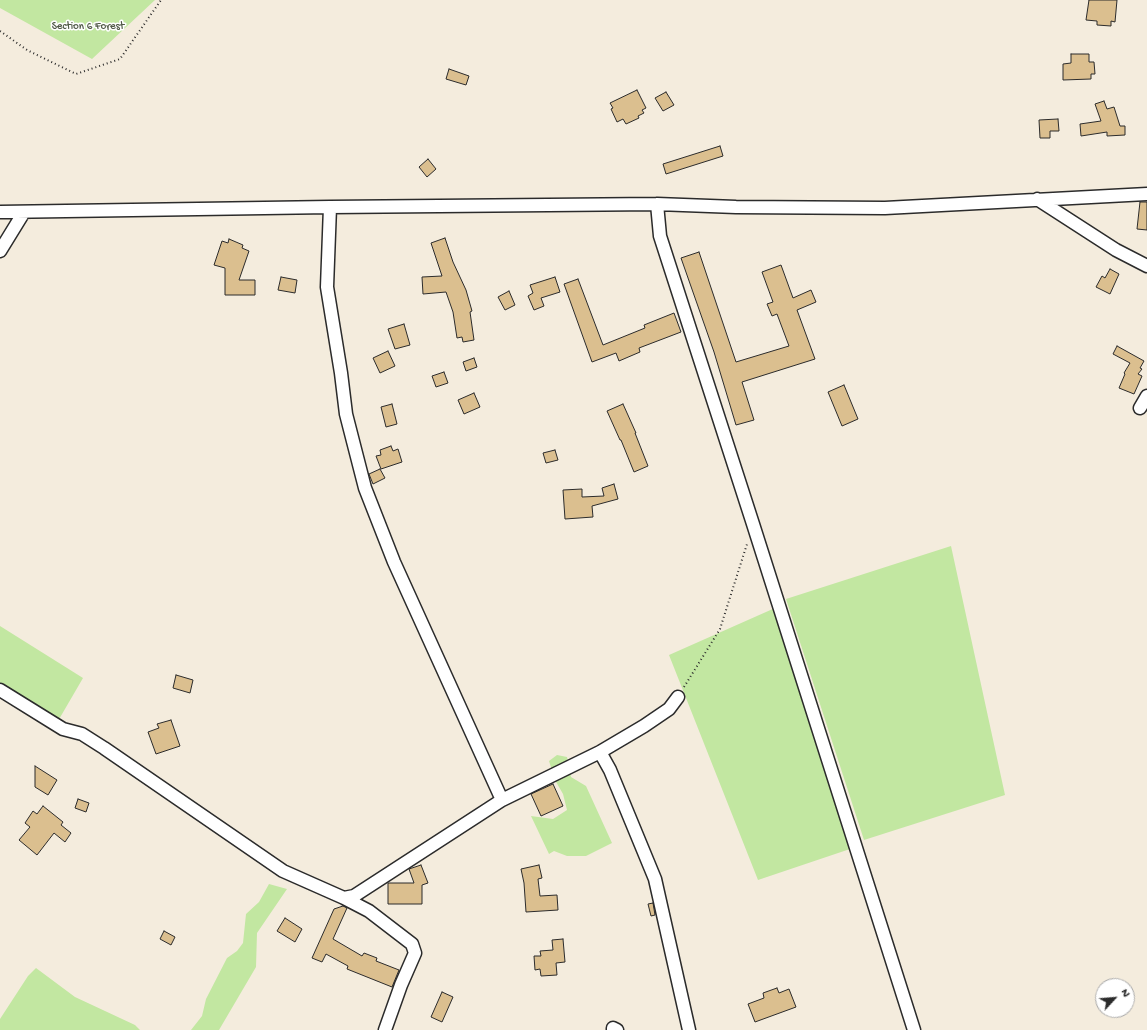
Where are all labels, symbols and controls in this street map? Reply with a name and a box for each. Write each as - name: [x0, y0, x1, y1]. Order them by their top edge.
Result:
- park label: Section 6 Forest: [52, 20, 124, 34]
- north arrow: [1095, 978, 1135, 1018]
- text: N: [1118, 987, 1132, 999]

